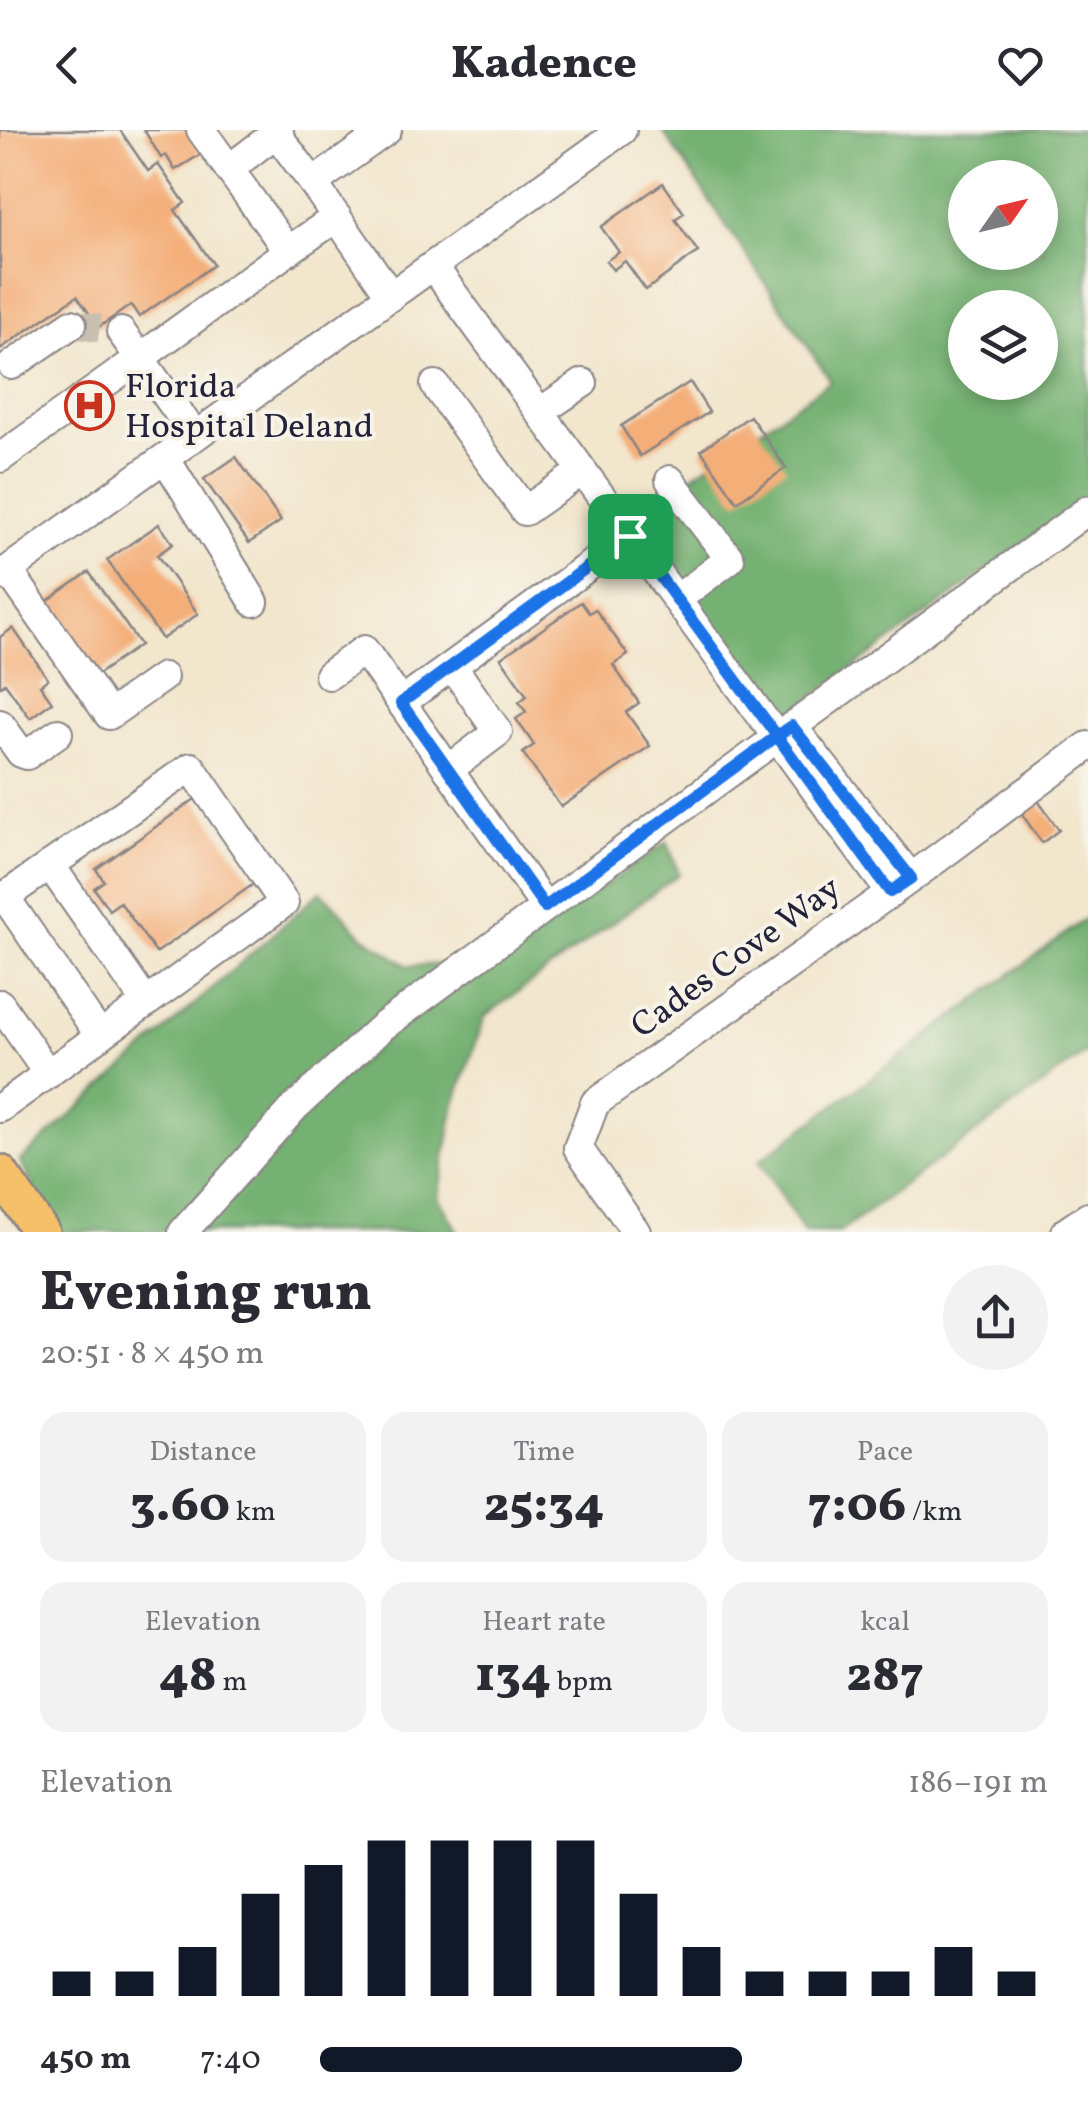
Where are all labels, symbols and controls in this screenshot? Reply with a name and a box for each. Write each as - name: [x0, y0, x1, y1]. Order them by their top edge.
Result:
- text: Kadence: [451, 34, 637, 97]
- icon: back: [40, 38, 95, 93]
- icon: heart: [993, 38, 1048, 93]
- north arrow: [948, 160, 1058, 270]
- map controls: [948, 160, 1058, 400]
- button: layers: [948, 290, 1058, 400]
- place label: Florida Hospital Deland: [125, 364, 373, 452]
- hospital icon: Florida Hospital Deland: [64, 379, 116, 431]
- pin: [588, 494, 673, 579]
- icon: arrive: [603, 509, 658, 564]
- street label: Cades Cove Way: [622, 866, 851, 1051]
- text: Evening run: [40, 1257, 372, 1333]
- button: share: [943, 1265, 1048, 1370]
- text: 20:51 · 8 × 450 m: [40, 1333, 264, 1377]
- text: Distance: [149, 1433, 257, 1472]
- text: Time: [513, 1433, 575, 1472]
- text: Pace: [857, 1433, 913, 1472]
- text: 3.60: [130, 1472, 230, 1542]
- text: 25:34: [484, 1472, 604, 1542]
- text: 7:06: [808, 1472, 906, 1542]
- text: km: [230, 1493, 276, 1532]
- text: /km: [906, 1493, 962, 1532]
- text: Elevation: [145, 1603, 261, 1642]
- text: Heart rate: [482, 1603, 606, 1642]
- text: kcal: [860, 1603, 910, 1642]
- text: 48: [159, 1642, 217, 1712]
- text: 134: [475, 1642, 551, 1712]
- text: 287: [846, 1642, 924, 1712]
- text: m: [217, 1663, 247, 1702]
- text: bpm: [551, 1663, 613, 1702]
- text: Elevation: [40, 1762, 173, 1806]
- text: 186–191 m: [908, 1762, 1048, 1806]
- text: 450 m: [40, 2038, 131, 2082]
- text: 7:40: [200, 2038, 261, 2082]

